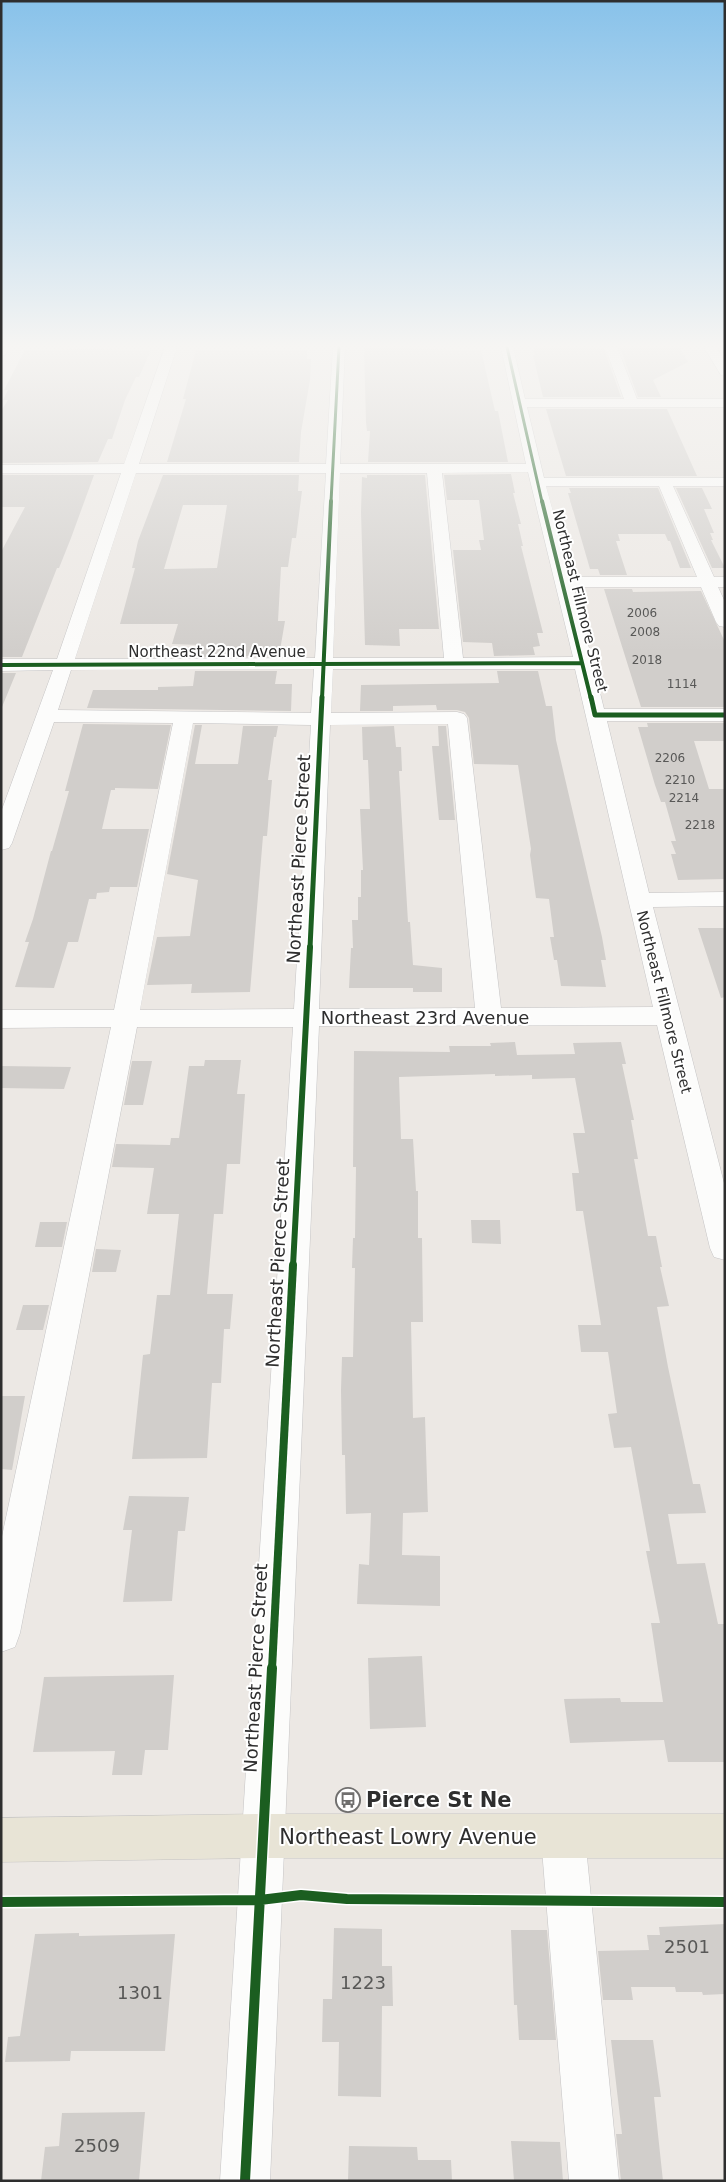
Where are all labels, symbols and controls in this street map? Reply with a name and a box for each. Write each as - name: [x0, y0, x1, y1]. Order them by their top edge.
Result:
- street label: Northeast Fillmore Street: [549, 508, 612, 695]
- house number: 2006: [627, 606, 657, 620]
- house number: 2008: [630, 625, 660, 639]
- street label: Northeast 22nd Avenue: [128, 643, 306, 661]
- house number: 2018: [632, 653, 662, 667]
- house number: 1114: [667, 677, 697, 691]
- house number: 2206: [655, 751, 685, 765]
- street label: Northeast Pierce Street: [283, 754, 314, 964]
- house number: 2210: [665, 773, 695, 787]
- house number: 2214: [669, 791, 699, 805]
- house number: 2218: [685, 818, 715, 832]
- street label: Northeast Fillmore Street: [633, 909, 696, 1096]
- street label: Northeast 23rd Avenue: [321, 1007, 529, 1028]
- street label: Northeast Pierce Street: [262, 1158, 293, 1368]
- street label: Northeast Pierce Street: [240, 1563, 271, 1773]
- bus stop icon: Pierce St Ne: [335, 1787, 361, 1813]
- place label: Pierce St Ne: [366, 1788, 511, 1812]
- street label: Northeast Lowry Avenue: [279, 1825, 537, 1849]
- house number: 2501: [664, 1936, 710, 1957]
- house number: 1223: [340, 1972, 386, 1993]
- house number: 1301: [117, 1982, 163, 2003]
- house number: 2509: [74, 2135, 120, 2156]

